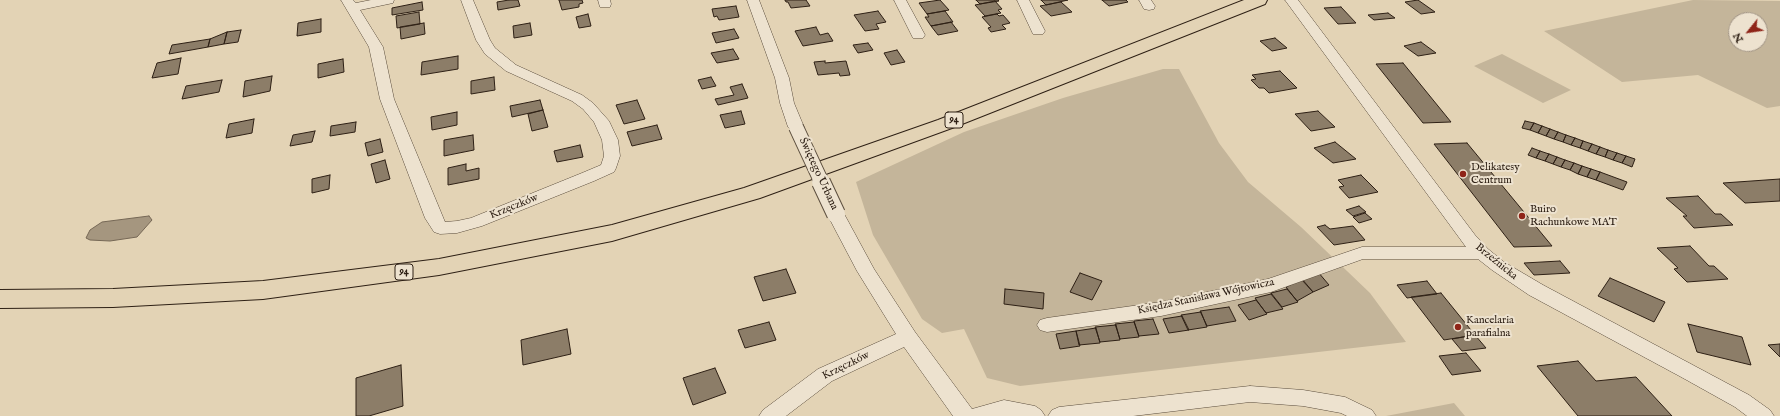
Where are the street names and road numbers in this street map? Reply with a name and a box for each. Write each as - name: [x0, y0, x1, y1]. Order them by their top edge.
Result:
- road number: 94: [945, 112, 963, 128]
- street label: Świętego Urbana: [796, 136, 840, 212]
- street label: Krzęczków: [488, 191, 540, 223]
- street label: Brzeźnicka: [1472, 241, 1520, 283]
- road number: 94: [395, 264, 413, 280]
- street label: Księdza Stanisława Wójtowicza: [1136, 276, 1276, 318]
- street label: Krzęczków: [820, 349, 872, 383]

